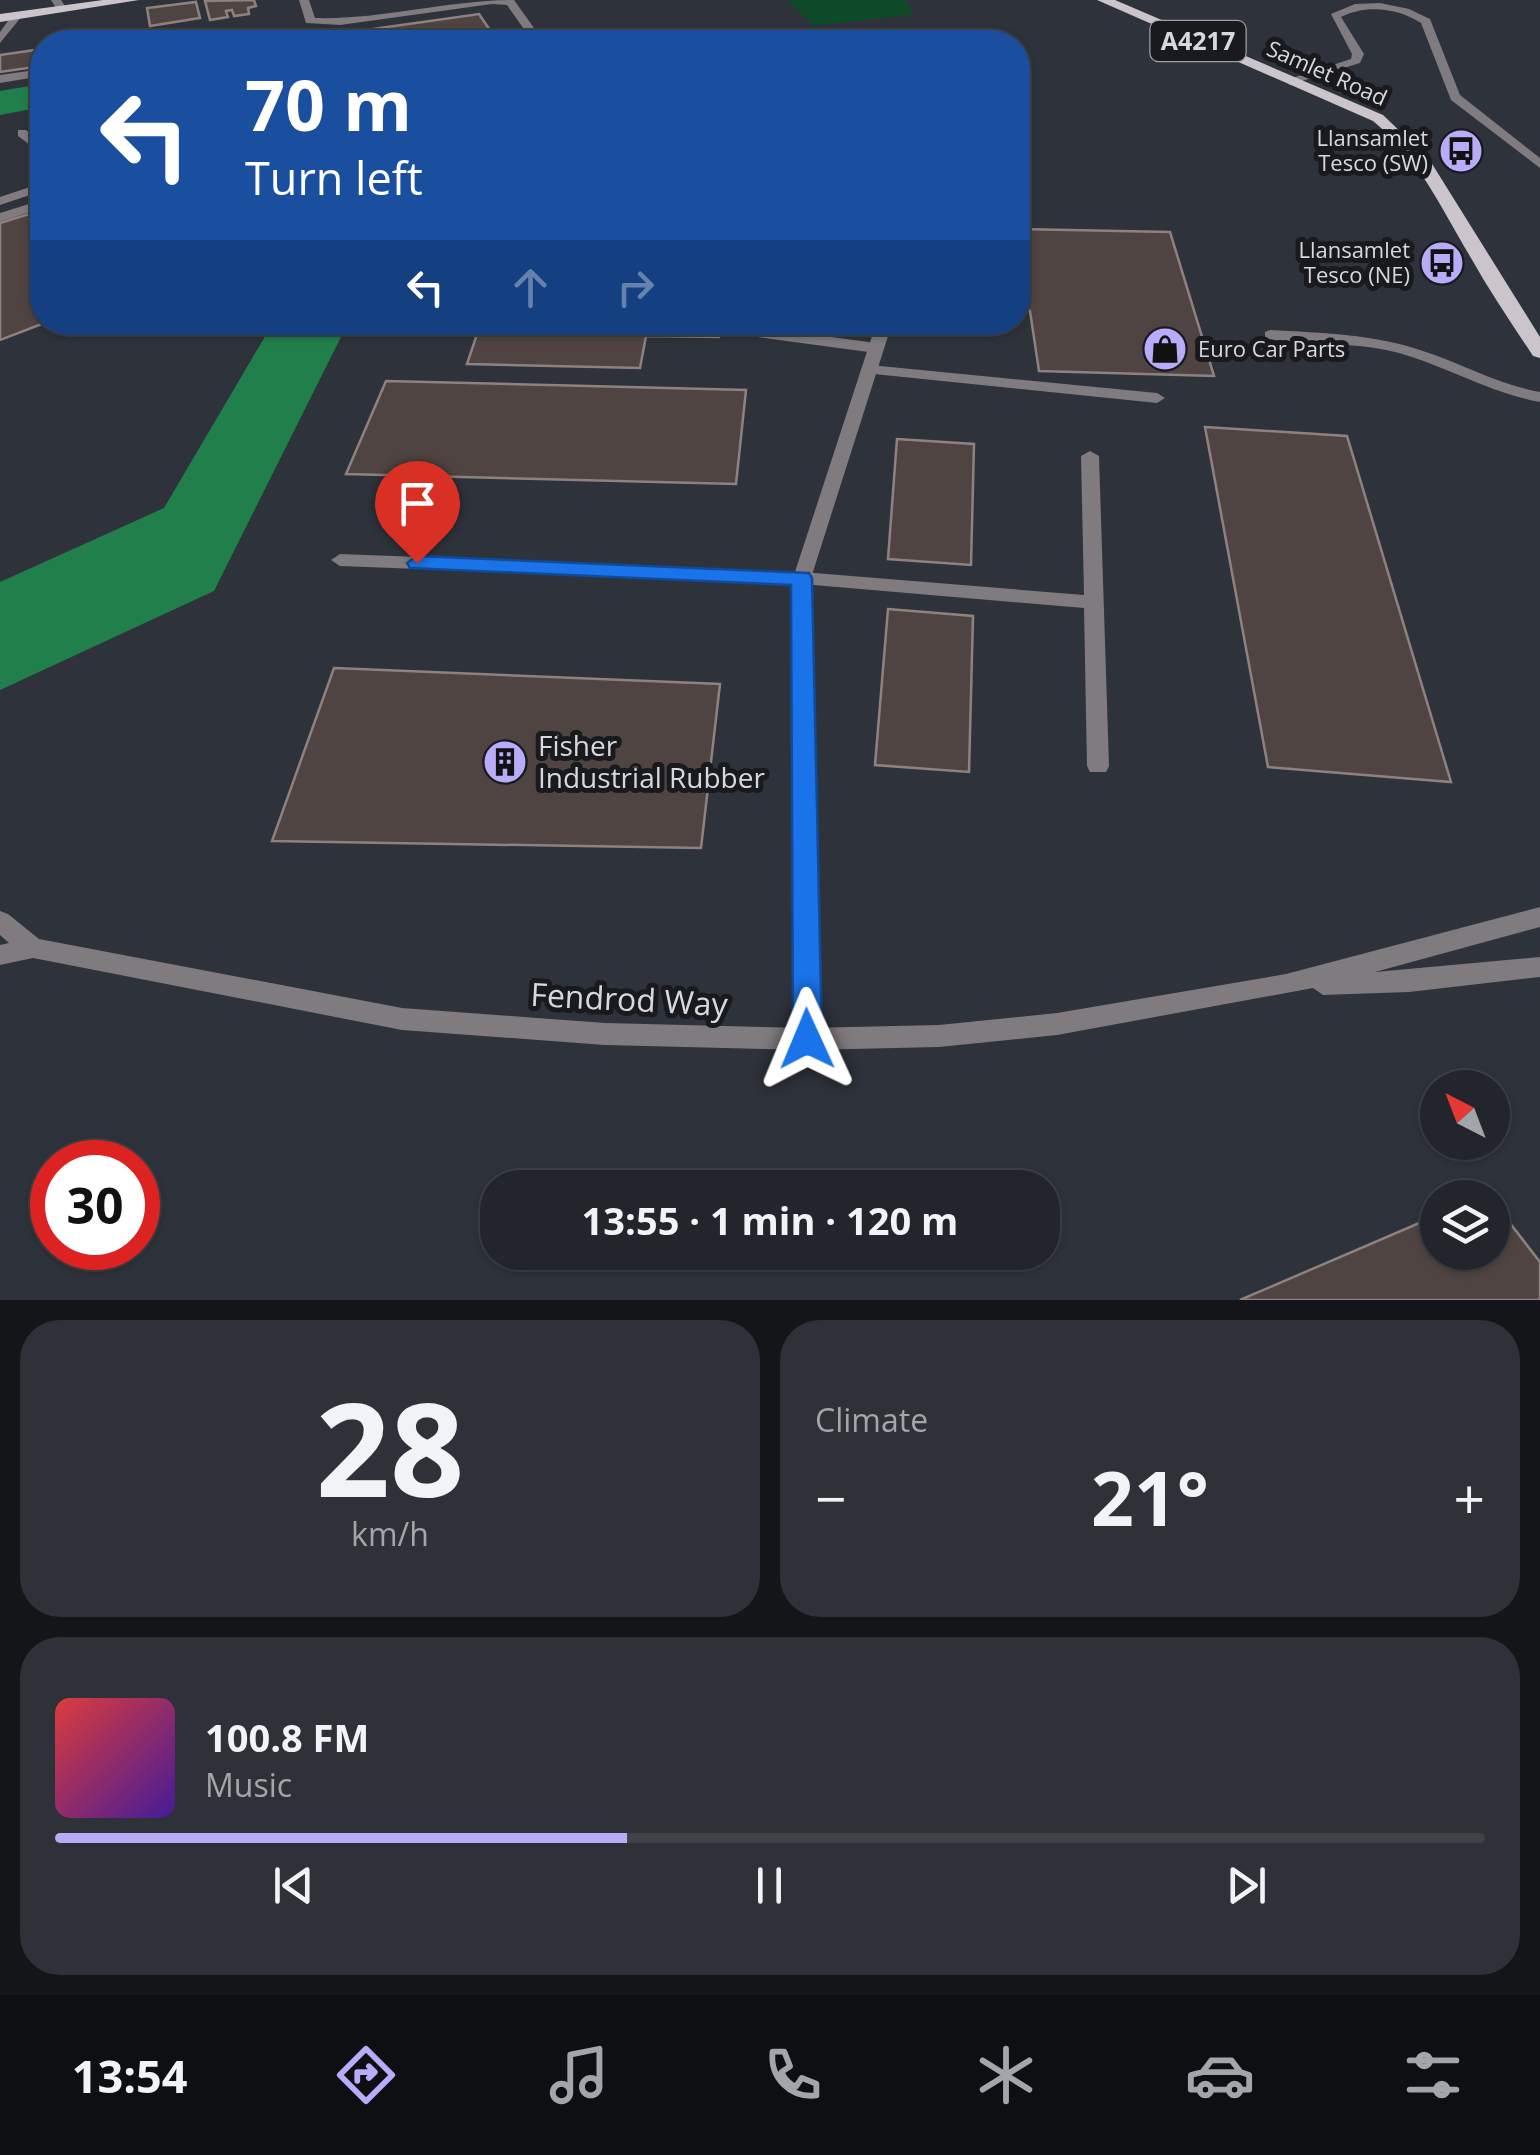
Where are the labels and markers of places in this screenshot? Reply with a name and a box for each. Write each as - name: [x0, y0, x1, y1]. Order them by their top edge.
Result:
- place label: Llansamlet Tesco (SW): [1316, 122, 1428, 177]
- bus stop icon: Llansamlet Tesco (SW): [1438, 128, 1484, 174]
- place label: Llansamlet Tesco (NE): [1298, 234, 1410, 289]
- bus stop icon: Llansamlet Tesco (NE): [1419, 240, 1465, 286]
- shop icon: Euro Car Parts: [1142, 326, 1188, 372]
- place label: Euro Car Parts: [1198, 333, 1345, 363]
- pin: [375, 461, 460, 564]
- place label: Fisher Industrial Rubber: [538, 726, 765, 796]
- building icon: Fisher Industrial Rubber: [482, 739, 528, 785]

